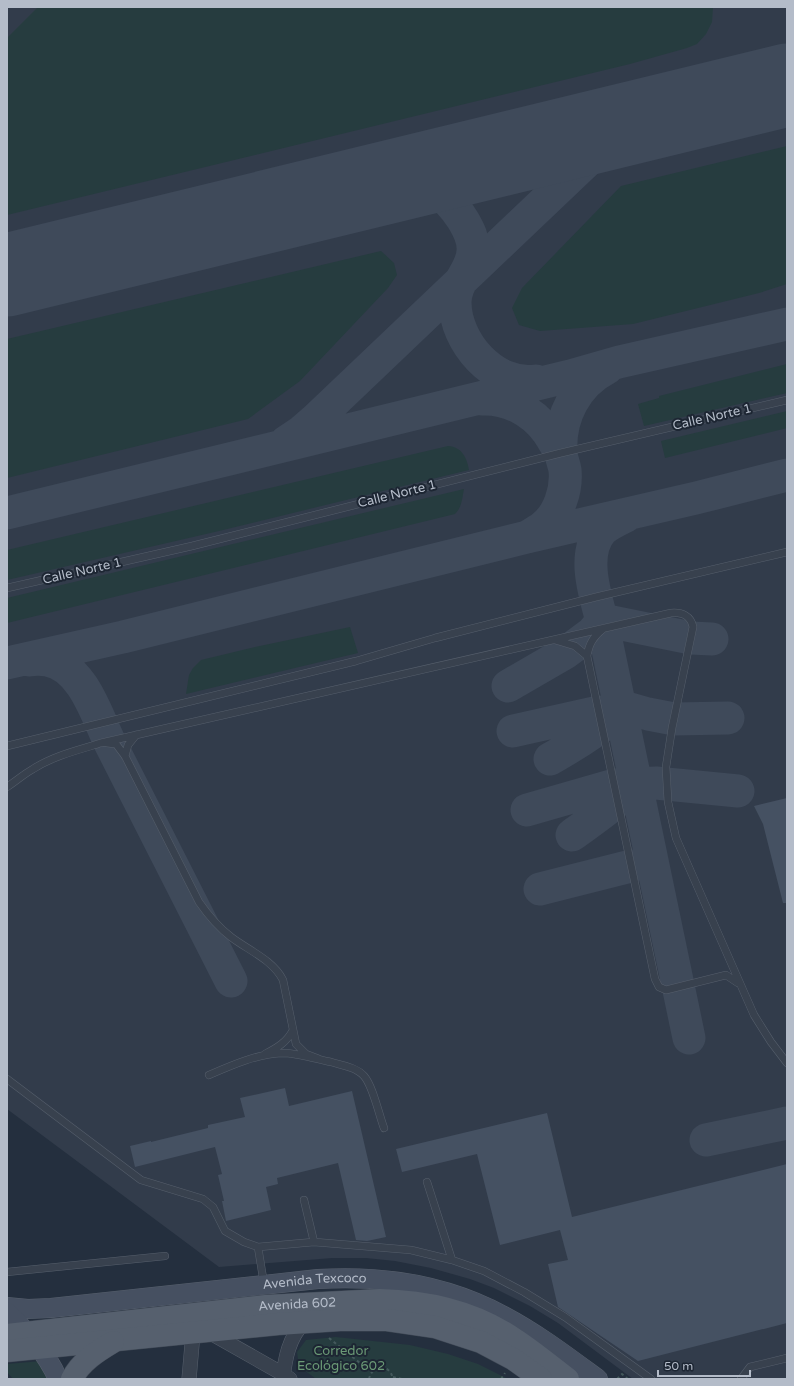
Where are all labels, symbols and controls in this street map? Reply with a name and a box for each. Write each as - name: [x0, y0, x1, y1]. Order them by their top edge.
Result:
- street label: Calle Norte 1: [671, 400, 753, 434]
- street label: Calle Norte 1: [356, 477, 438, 511]
- street label: Calle Norte 1: [41, 554, 123, 588]
- street label: Avenida Texcoco: [262, 1270, 367, 1293]
- street label: Avenida 602: [258, 1294, 337, 1315]
- park label: Corredor Ecológico 602: [297, 1343, 385, 1374]
- scale bar: [658, 1352, 750, 1378]
- text: 50 m: [664, 1359, 693, 1373]

